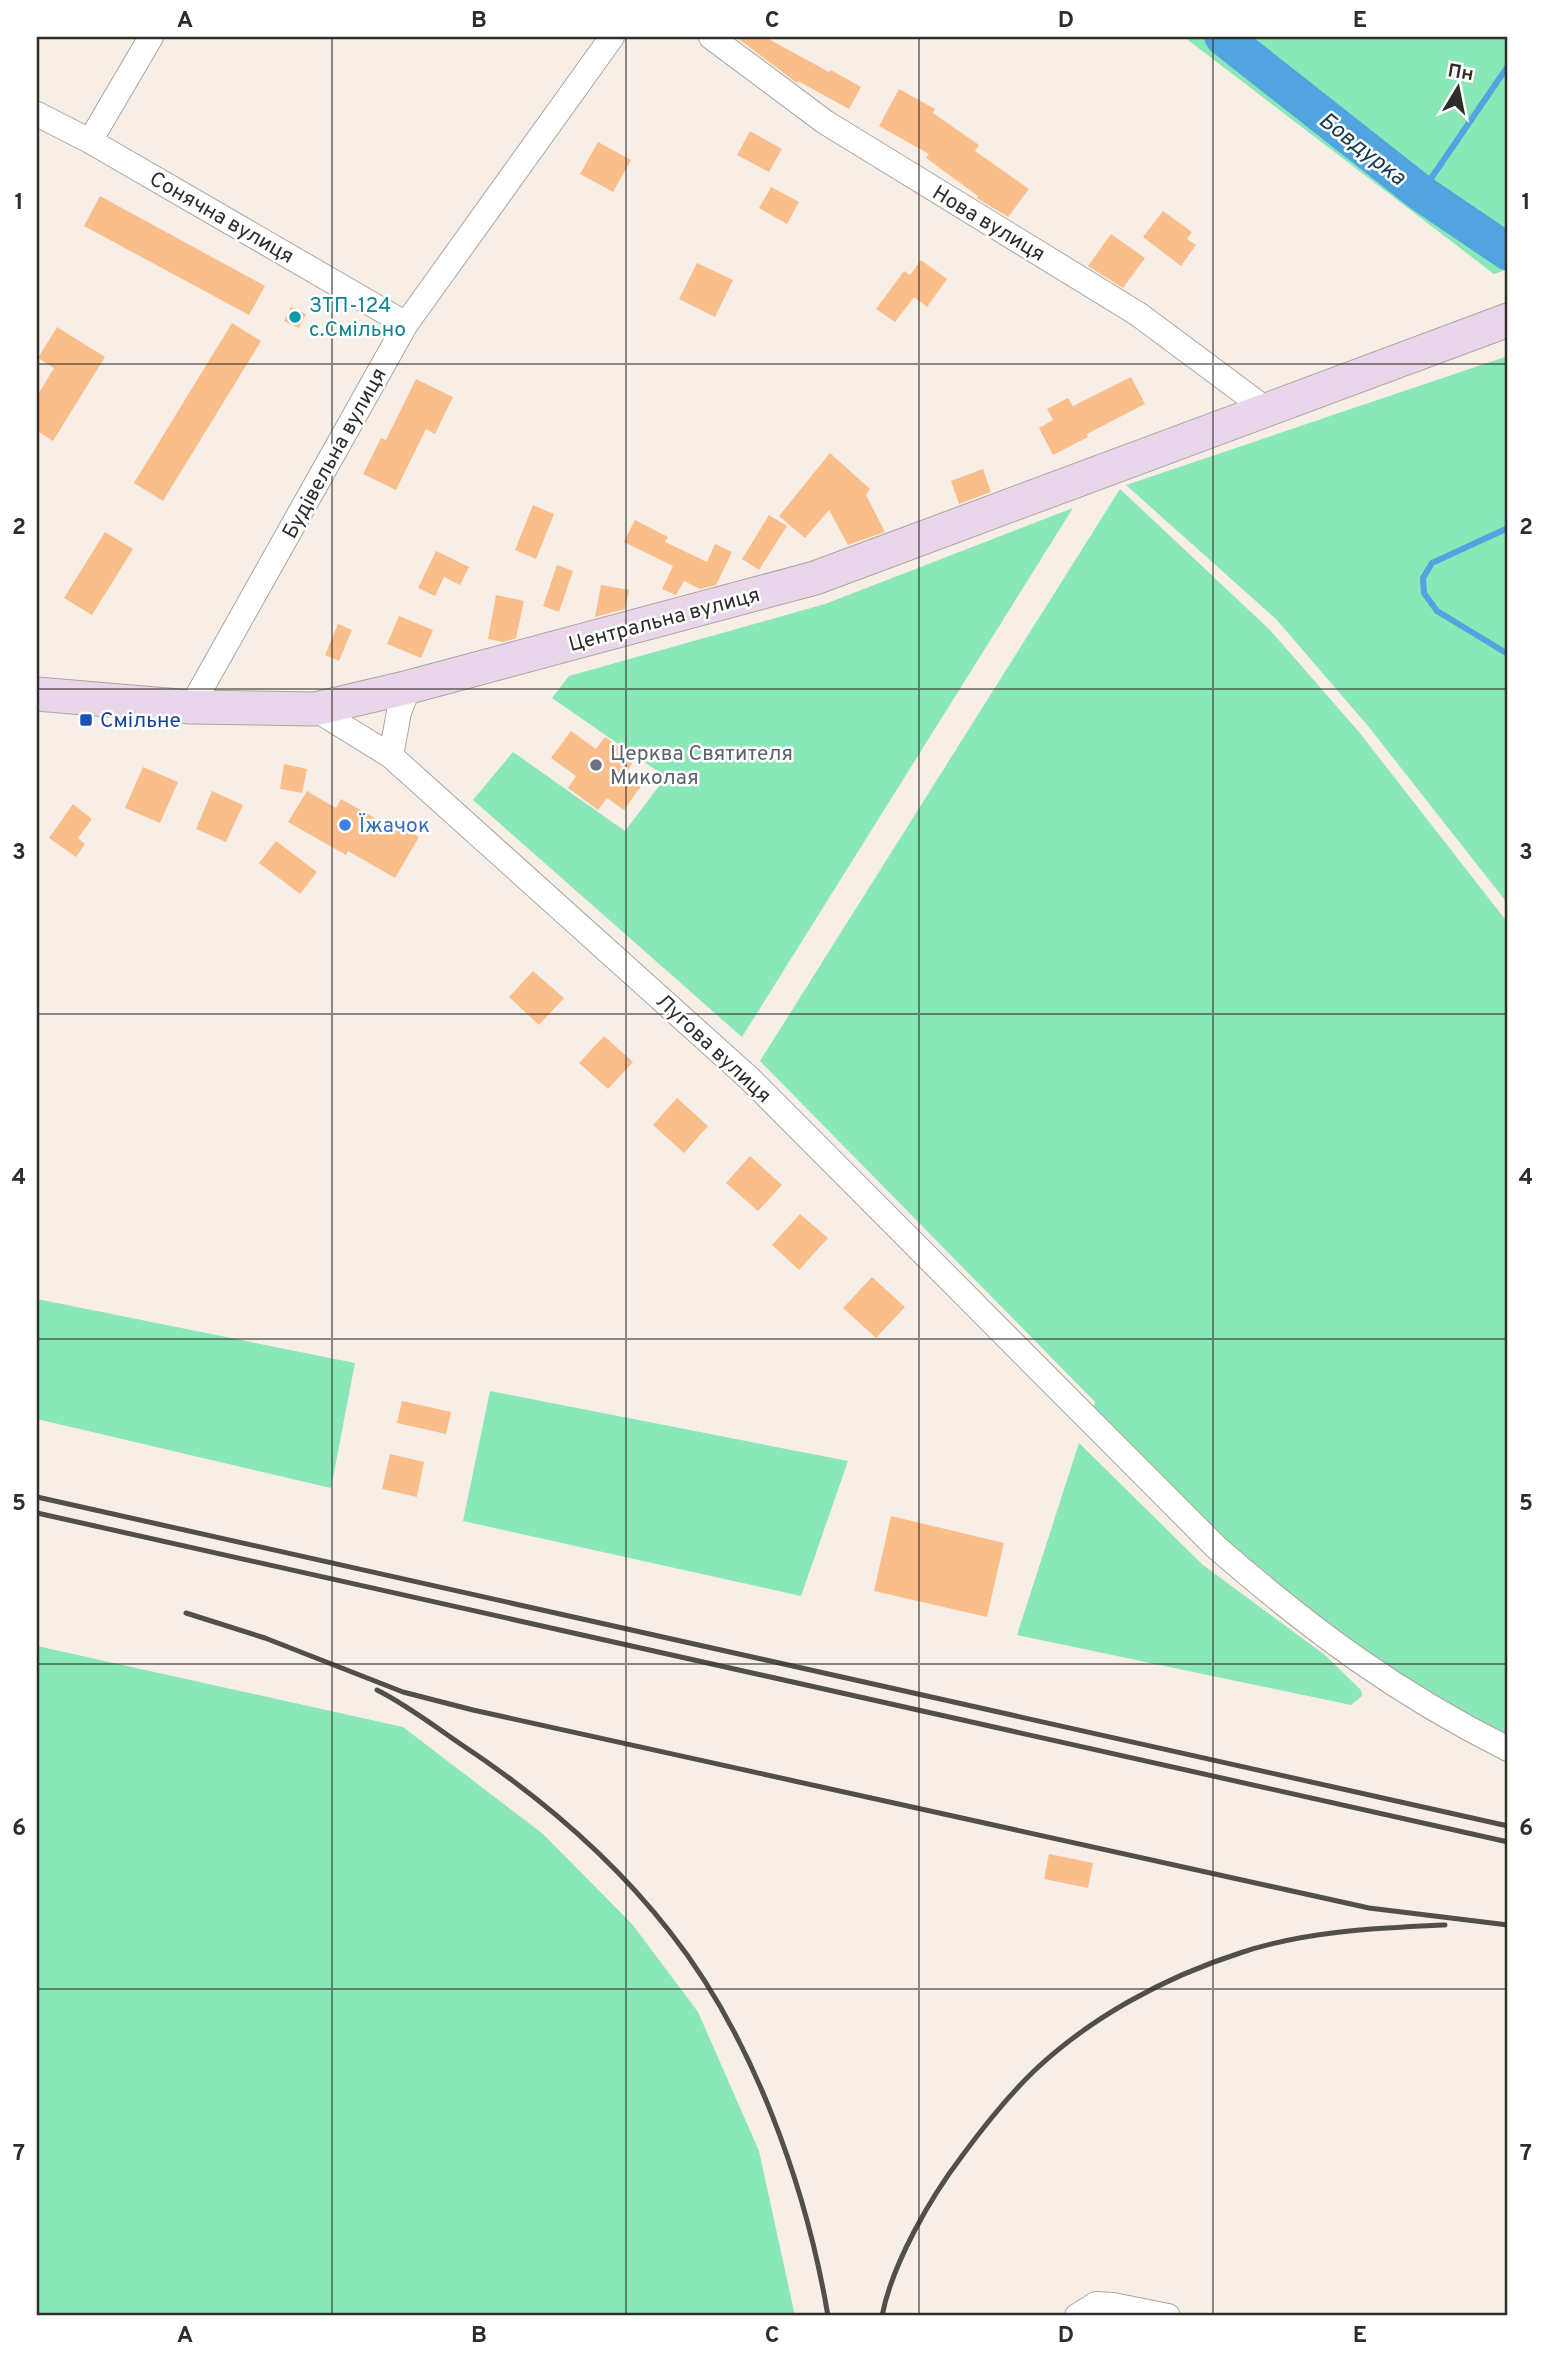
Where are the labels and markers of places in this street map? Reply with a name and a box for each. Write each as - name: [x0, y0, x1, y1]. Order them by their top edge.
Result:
- place label: ЗТП-124 с.Смільно: [309, 293, 406, 344]
- marker: ЗТП-124 с.Смільно: [287, 309, 303, 325]
- place label: Смільне: [100, 708, 181, 735]
- marker: Смільне: [78, 712, 94, 728]
- place label: Церква Святителя Миколая: [610, 741, 793, 792]
- marker: Церква Святителя Миколая: [588, 757, 604, 773]
- place label: Їжачок: [359, 813, 430, 840]
- marker: Їжачок: [337, 817, 353, 833]

